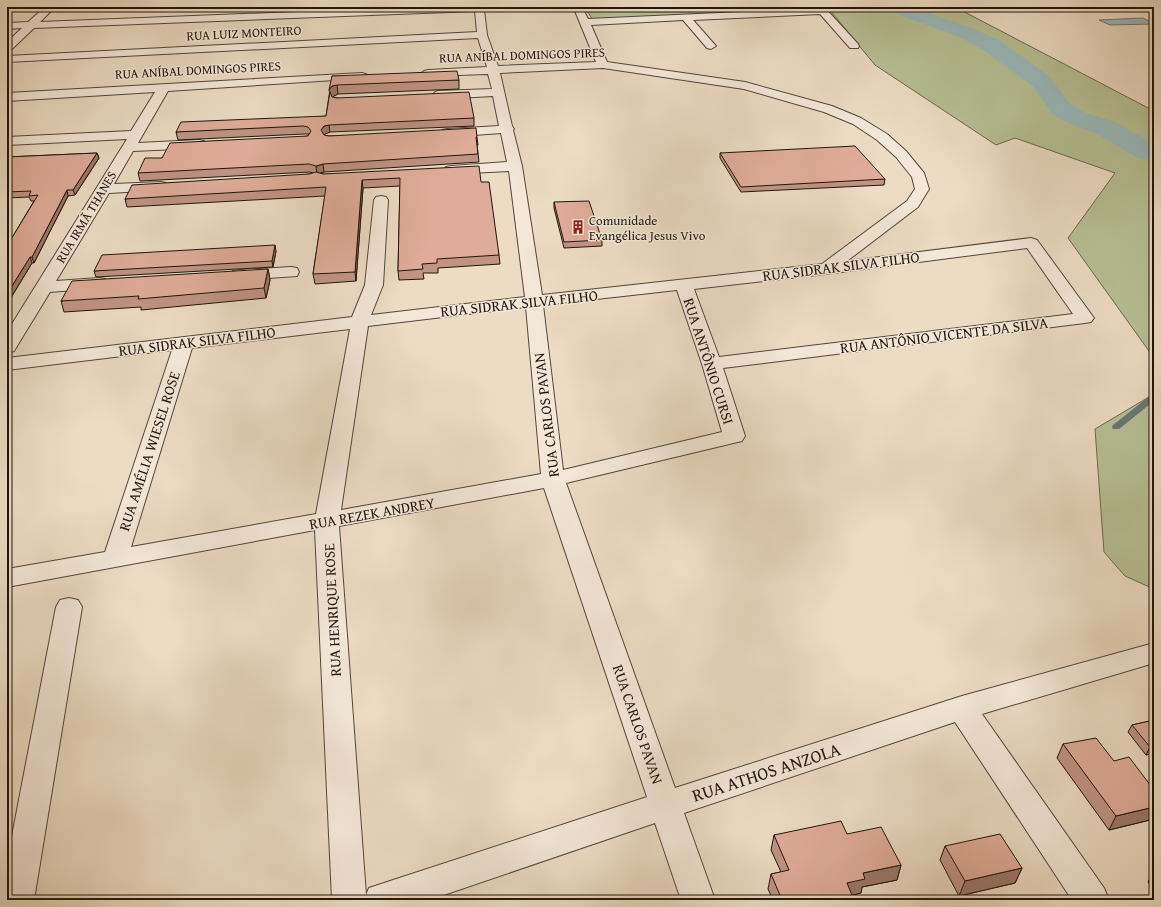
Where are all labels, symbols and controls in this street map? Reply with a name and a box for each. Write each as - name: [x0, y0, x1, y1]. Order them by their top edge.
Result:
- street label: RUA LUIZ MONTEIRO: [186, 20, 302, 45]
- street label: RUA ANÍBAL DOMINGOS PIRES: [439, 43, 605, 67]
- street label: RUA ANÍBAL DOMINGOS PIRES: [115, 56, 281, 84]
- street label: RUA IRMÃ THANES: [51, 167, 121, 267]
- place label: Comunidade Evangélica Jesus Vivo: [589, 211, 706, 245]
- building icon: Comunidade Evangélica Jesus Vivo: [570, 219, 586, 235]
- street label: RUA SIDRAK SILVA FILHO: [761, 246, 921, 286]
- street label: RUA SIDRAK SILVA FILHO: [439, 284, 599, 322]
- street label: RUA ANTÔNIO CURSI: [679, 295, 739, 427]
- street label: RUA ANTÔNIO VICENTE DA SILVA: [839, 312, 1049, 358]
- street label: RUA SIDRAK SILVA FILHO: [117, 321, 277, 361]
- street label: RUA CARLOS PAVAN: [528, 351, 564, 478]
- street label: RUA AMÉLIA WIESEL ROSE: [113, 368, 185, 533]
- street label: RUA REZEK ANDREY: [307, 492, 437, 534]
- street label: RUA HENRIQUE ROSE: [318, 542, 346, 677]
- street label: RUA CARLOS PAVAN: [608, 661, 668, 787]
- street label: RUA ATHOS ANZOLA: [688, 735, 844, 809]

